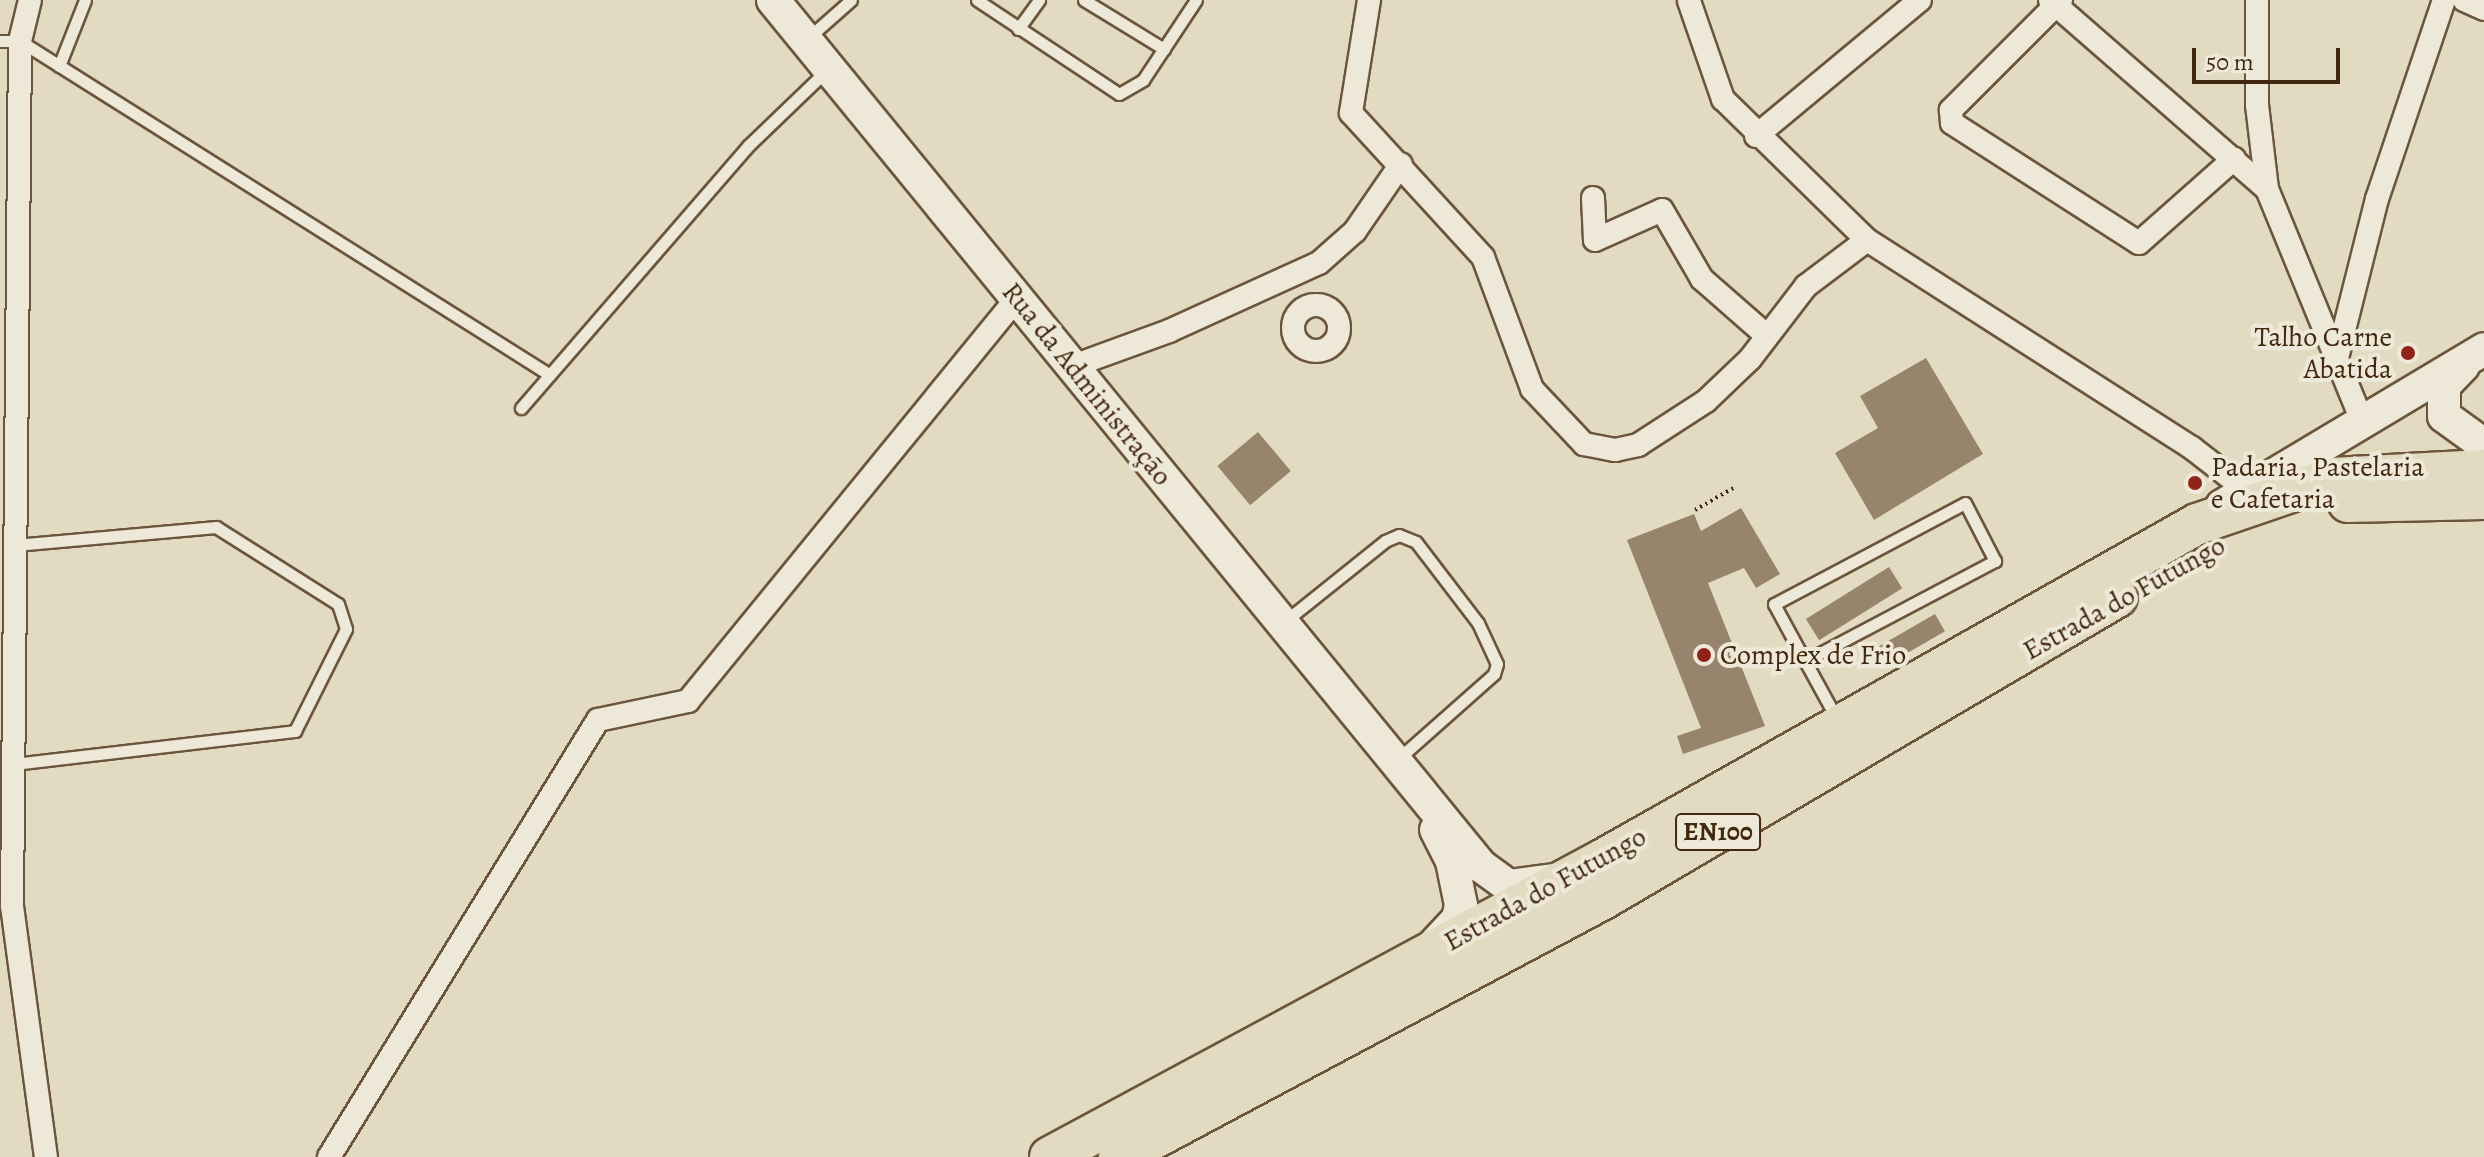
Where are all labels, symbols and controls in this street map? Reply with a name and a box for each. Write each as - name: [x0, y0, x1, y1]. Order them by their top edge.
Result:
- scale bar: [2196, 32, 2344, 82]
- text: 50 m: [2206, 46, 2254, 78]
- street label: Rua da Administração: [995, 276, 1179, 492]
- place label: Talho Carne Abatida: [2255, 320, 2392, 386]
- marker: Talho Carne Abatida: [2399, 344, 2417, 362]
- place label: Padaria, Pastelaria e Cafetaria: [2211, 450, 2425, 516]
- marker: Padaria, Pastelaria e Cafetaria: [2186, 474, 2204, 492]
- street label: Estrada do Futungo: [2017, 529, 2231, 667]
- place label: Complex de Frio: [1720, 638, 1906, 672]
- marker: Complex de Frio: [1695, 646, 1713, 664]
- road number: EN100: [1674, 810, 1762, 854]
- street label: Estrada do Futungo: [1438, 820, 1652, 958]

